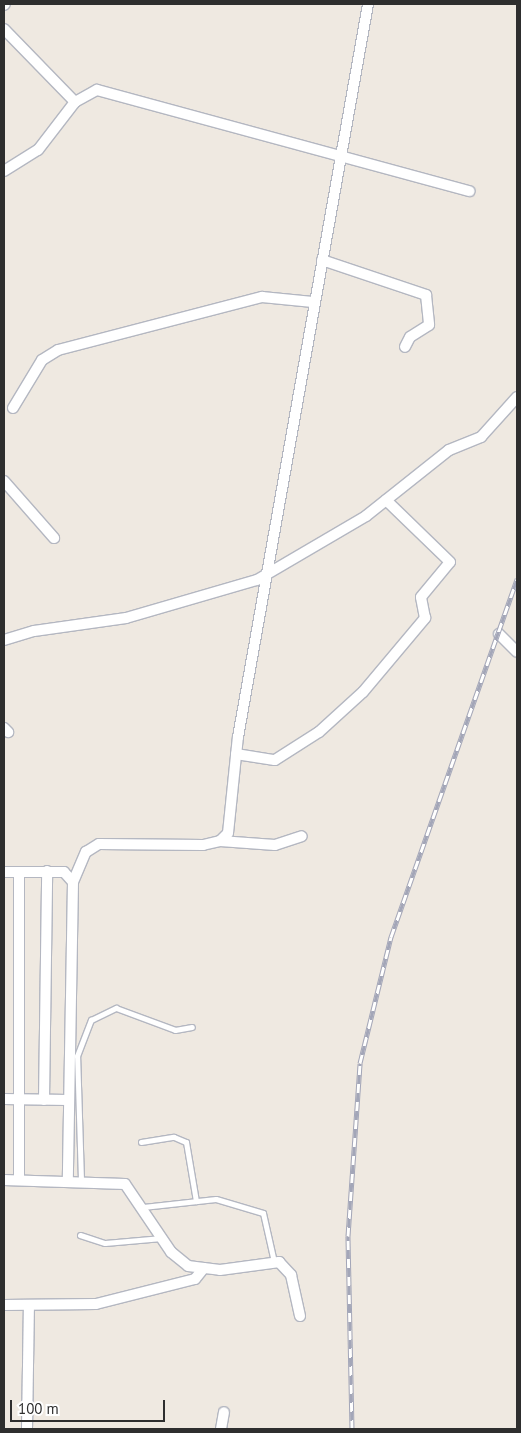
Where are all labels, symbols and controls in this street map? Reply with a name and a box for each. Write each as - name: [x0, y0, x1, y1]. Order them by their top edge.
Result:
- scale bar: [12, 1390, 168, 1422]
- text: 100 m: [18, 1399, 59, 1418]

